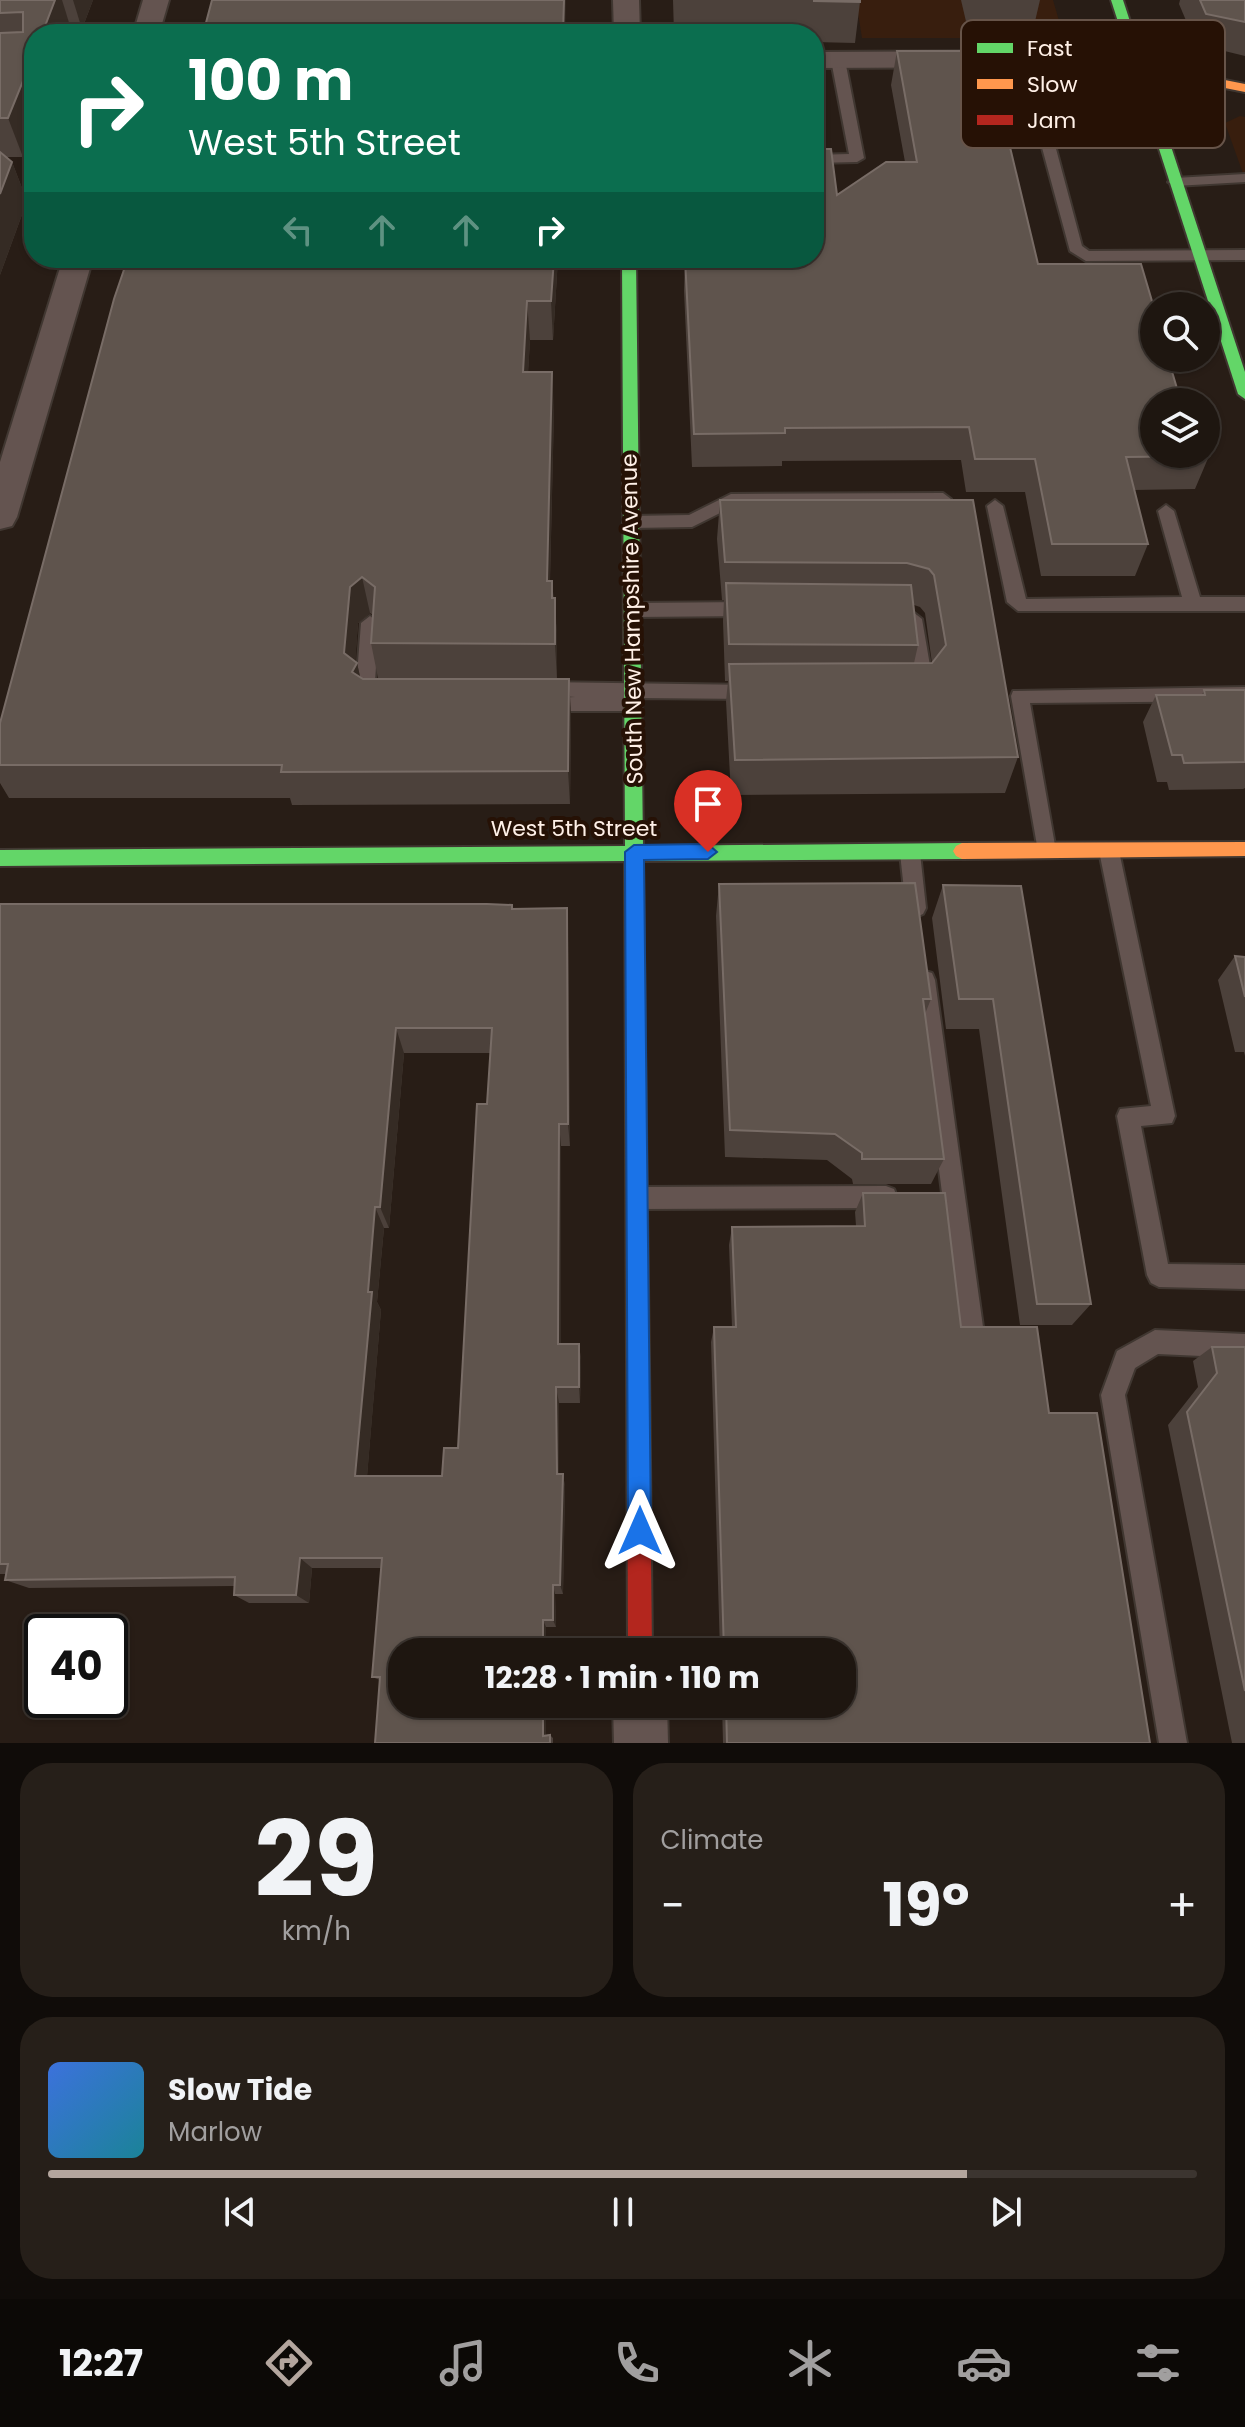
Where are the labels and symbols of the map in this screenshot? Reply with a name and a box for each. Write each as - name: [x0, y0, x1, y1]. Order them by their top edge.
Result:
- legend: [961, 20, 1225, 148]
- text: Fast: [1027, 33, 1072, 64]
- text: Slow: [1027, 69, 1077, 100]
- text: Jam: [1027, 105, 1076, 136]
- street label: South New Hampshire Avenue: [614, 453, 650, 785]
- pin: [674, 770, 742, 852]
- street label: West 5th Street: [491, 813, 657, 844]
- position arrow: [598, 1489, 682, 1573]
- speed limit sign: 40: [24, 1614, 128, 1718]

